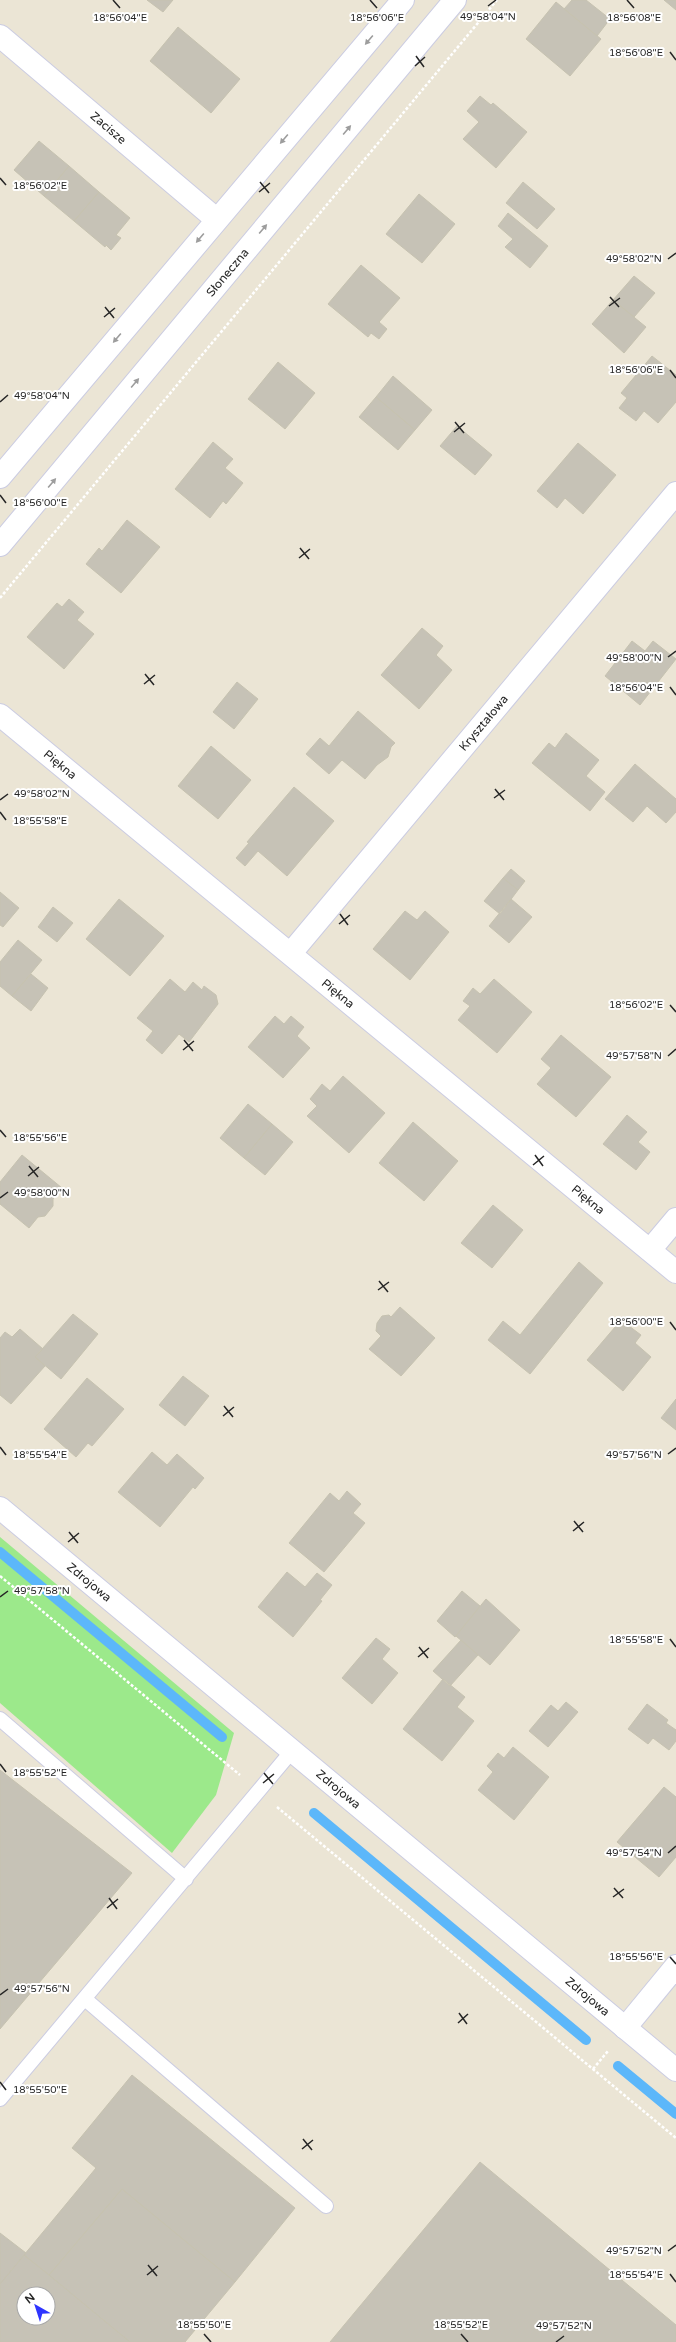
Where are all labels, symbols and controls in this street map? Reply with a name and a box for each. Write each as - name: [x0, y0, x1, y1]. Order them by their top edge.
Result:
- text: 49°58'04"N: [460, 11, 516, 23]
- text: 18°56'04"E: [93, 12, 147, 24]
- text: 18°56'06"E: [350, 12, 404, 24]
- text: 18°56'08"E: [607, 12, 661, 24]
- one-way arrow: [364, 35, 373, 46]
- text: 18°56'08"E: [609, 47, 663, 59]
- street label: Zacisze: [88, 109, 129, 147]
- one-way arrow: [342, 124, 351, 135]
- one-way arrow: [280, 134, 289, 145]
- text: 18°56'02"E: [13, 180, 67, 192]
- one-way arrow: [259, 224, 268, 235]
- one-way arrow: [196, 233, 205, 244]
- street label: Słoneczna: [203, 246, 252, 299]
- text: 49°58'02"N: [606, 253, 662, 265]
- one-way arrow: [112, 332, 121, 343]
- text: 18°56'06"E: [609, 364, 663, 376]
- one-way arrow: [131, 378, 140, 388]
- text: 49°58'04"N: [14, 390, 70, 402]
- one-way arrow: [47, 477, 56, 488]
- text: 18°56'00"E: [13, 497, 67, 509]
- text: 49°58'00"N: [606, 652, 662, 664]
- text: 18°56'04"E: [609, 682, 663, 694]
- street label: Kryształowa: [456, 692, 511, 754]
- street label: Piękna: [41, 747, 79, 782]
- text: 49°58'02"N: [14, 788, 70, 800]
- text: 18°55'58"E: [13, 815, 67, 827]
- street label: Piękna: [319, 976, 357, 1011]
- text: 18°56'02"E: [609, 999, 663, 1011]
- text: 49°57'58"N: [606, 1050, 662, 1062]
- text: 18°55'56"E: [13, 1132, 67, 1144]
- street label: Piękna: [569, 1182, 607, 1217]
- text: 49°58'00"N: [14, 1187, 70, 1199]
- text: 18°56'00"E: [609, 1316, 663, 1328]
- text: 18°55'54"E: [13, 1449, 67, 1461]
- text: 49°57'56"N: [606, 1449, 662, 1461]
- street label: Zdrojowa: [64, 1560, 114, 1605]
- text: 49°57'58"N: [14, 1585, 70, 1597]
- text: 18°55'58"E: [609, 1634, 663, 1646]
- text: 18°55'52"E: [13, 1767, 67, 1779]
- street label: Zdrojowa: [313, 1767, 363, 1812]
- text: 49°57'54"N: [606, 1847, 662, 1859]
- text: 18°55'56"E: [609, 1951, 663, 1963]
- street label: Zdrojowa: [562, 1974, 613, 2019]
- text: 49°57'56"N: [14, 1983, 70, 1995]
- text: 18°55'50"E: [13, 2084, 67, 2096]
- text: 49°57'52"N: [606, 2245, 662, 2257]
- text: 18°55'54"E: [609, 2269, 663, 2281]
- north arrow: [16, 2286, 56, 2326]
- text: N: [22, 2291, 38, 2306]
- text: 18°55'50"E: [177, 2319, 231, 2331]
- text: 18°55'52"E: [434, 2319, 488, 2331]
- text: 49°57'52"N: [536, 2320, 592, 2332]

